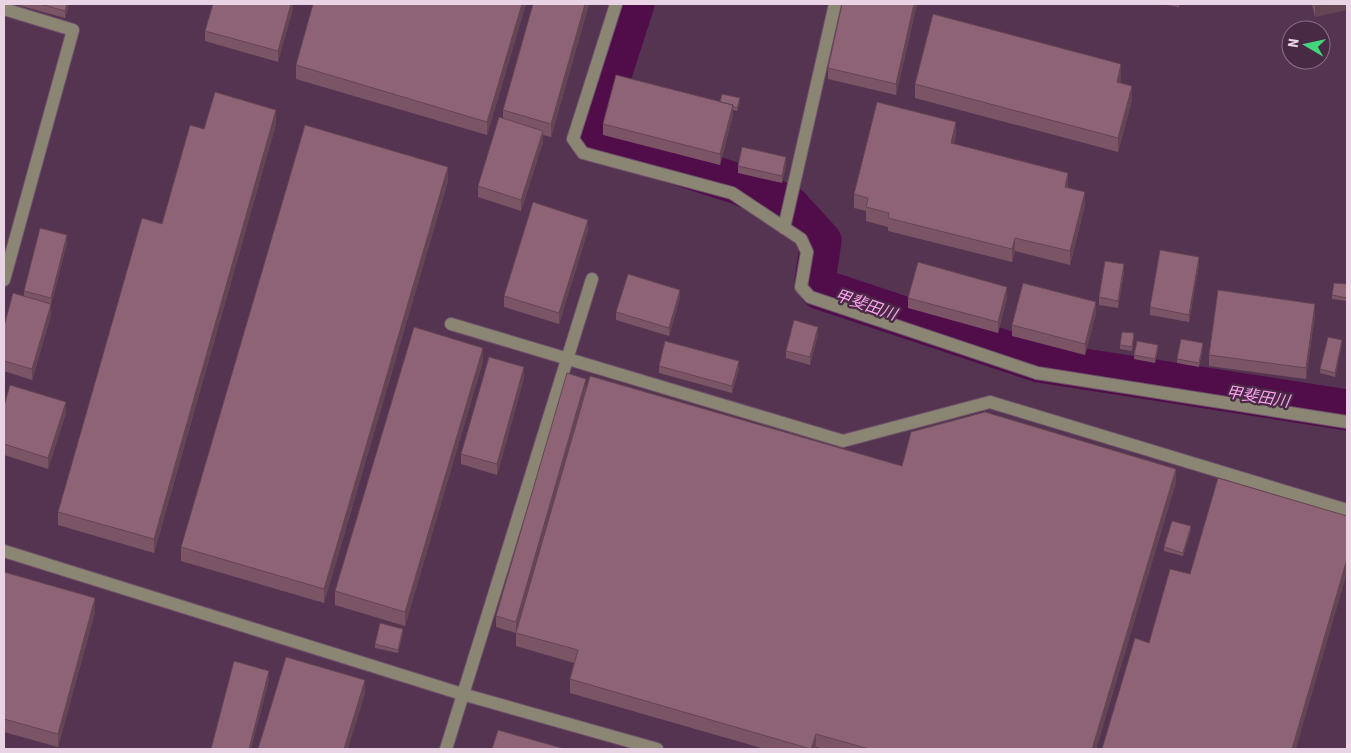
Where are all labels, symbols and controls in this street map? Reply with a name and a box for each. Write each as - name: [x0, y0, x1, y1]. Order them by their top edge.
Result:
- north arrow: [1281, 20, 1331, 70]
- text: N: [1285, 37, 1302, 48]
- water label: 甲斐田川: [832, 285, 901, 325]
- water label: 甲斐田川: [1225, 382, 1293, 411]

